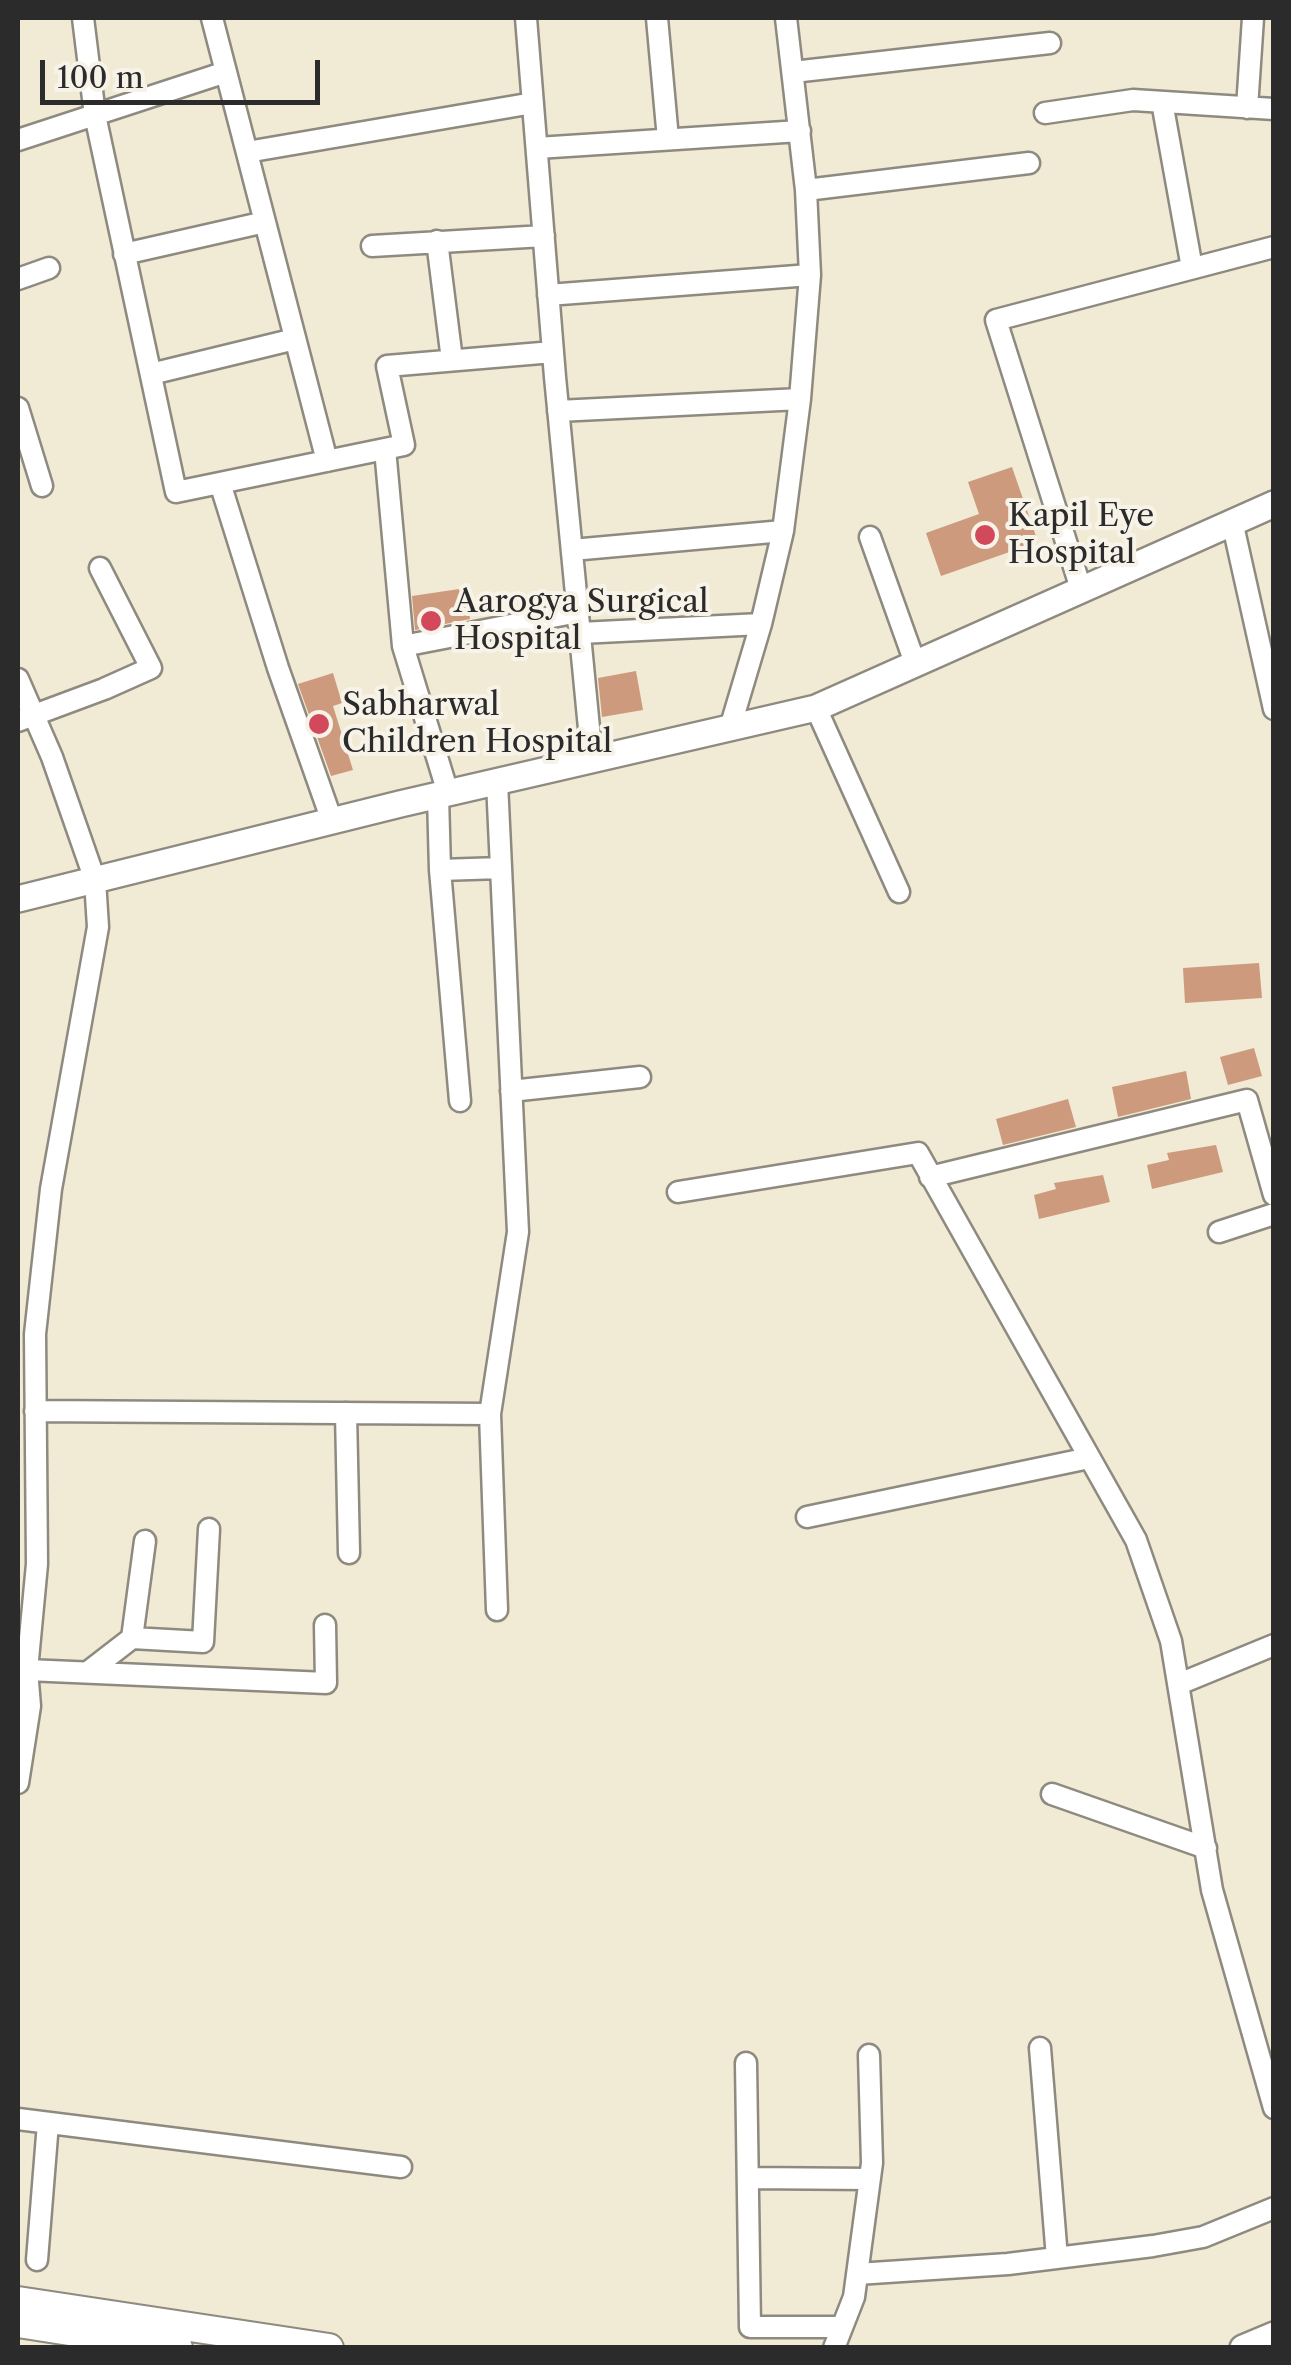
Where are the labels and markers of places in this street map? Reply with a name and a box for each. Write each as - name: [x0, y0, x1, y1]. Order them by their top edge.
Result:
- place label: Kapil Eye Hospital: [1008, 498, 1154, 573]
- marker: Kapil Eye Hospital: [972, 522, 998, 548]
- place label: Aarogya Surgical Hospital: [454, 584, 709, 659]
- marker: Aarogya Surgical Hospital: [418, 608, 444, 634]
- place label: Sabharwal Children Hospital: [342, 687, 612, 762]
- marker: Sabharwal Children Hospital: [306, 711, 332, 737]

